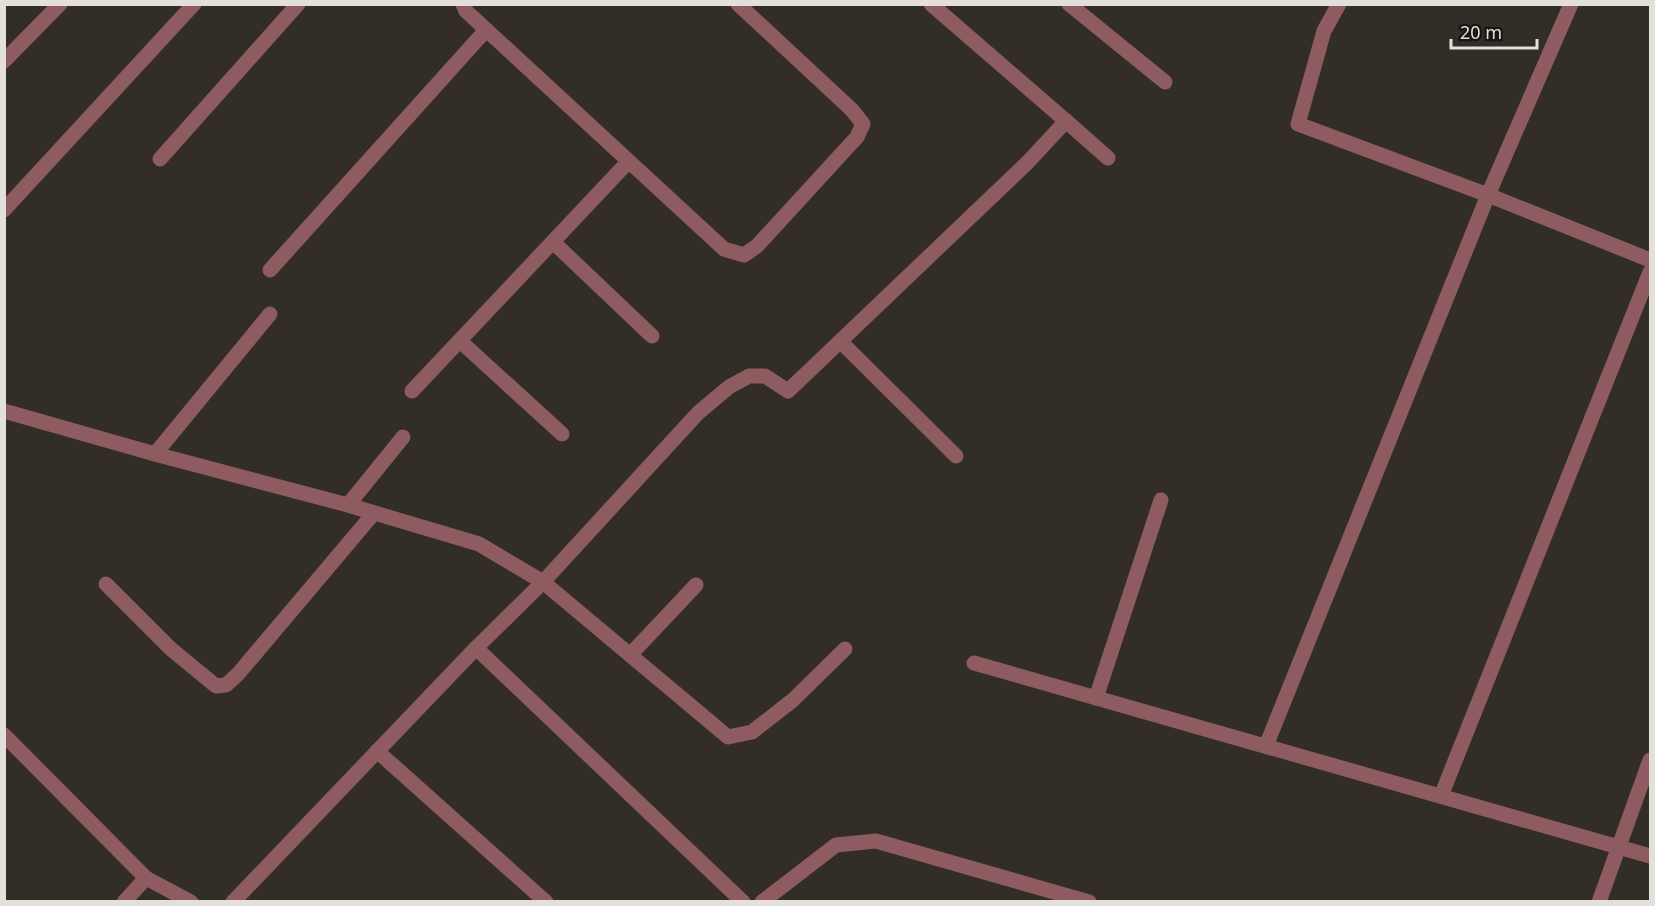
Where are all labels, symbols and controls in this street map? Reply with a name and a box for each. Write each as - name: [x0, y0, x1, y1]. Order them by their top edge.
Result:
- scale bar: [1451, 12, 1536, 50]
- text: 20 m: [1460, 20, 1502, 44]

